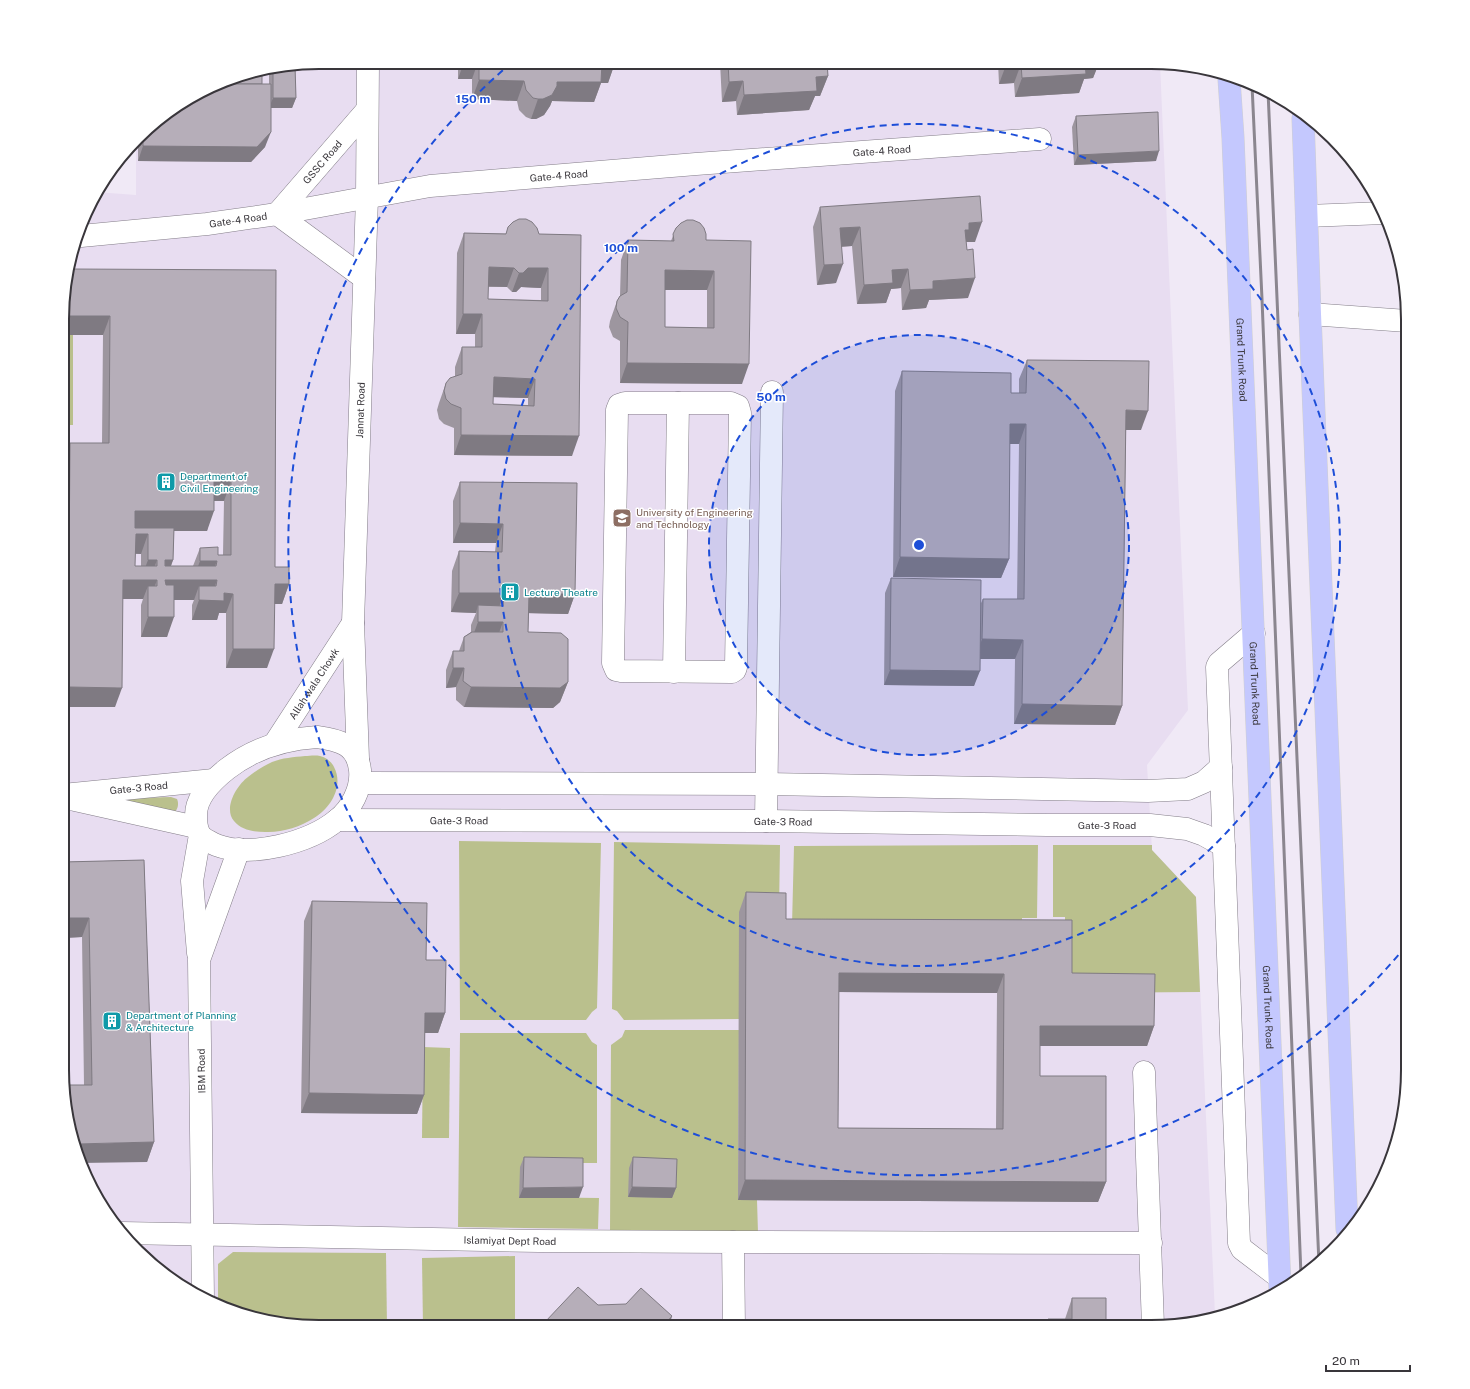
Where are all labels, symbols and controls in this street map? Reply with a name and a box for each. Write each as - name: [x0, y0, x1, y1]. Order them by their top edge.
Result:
- text: 150 m: [456, 92, 490, 106]
- street label: GSSC Road: [300, 138, 344, 186]
- street label: Gate-4 Road: [852, 142, 911, 159]
- street label: Gate-4 Road: [529, 167, 588, 184]
- street label: Gate-4 Road: [208, 209, 268, 230]
- text: 100 m: [604, 241, 638, 255]
- street label: Grand Trunk Road: [1234, 318, 1250, 402]
- street label: Jannat Road: [353, 382, 367, 439]
- text: 50 m: [756, 390, 786, 404]
- place label: Department of Civil Engineering: [180, 470, 259, 494]
- building icon: Department of Civil Engineering: [155, 471, 177, 493]
- place label: University of Engineering and Technology: [636, 506, 753, 530]
- school or university icon: University of Engineering and Technology: [611, 507, 633, 529]
- centre of rings: [912, 538, 926, 552]
- building icon: Lecture Theatre: [499, 581, 521, 603]
- place label: Lecture Theatre: [524, 586, 598, 598]
- street label: Grand Trunk Road: [1248, 641, 1263, 726]
- street label: Allah wala Chowk: [286, 645, 341, 721]
- street label: Gate-3 Road: [109, 779, 168, 796]
- street label: Gate-3 Road: [430, 814, 488, 826]
- street label: Gate-3 Road: [754, 815, 812, 828]
- street label: Gate-3 Road: [1078, 819, 1136, 831]
- street label: Grand Trunk Road: [1261, 965, 1276, 1049]
- place label: Department of Planning & Architecture: [126, 1009, 237, 1033]
- building icon: Department of Planning & Architecture: [101, 1010, 123, 1032]
- street label: IBM Road: [195, 1049, 207, 1093]
- street label: Islamiyat Dept Road: [463, 1234, 556, 1247]
- scale bar: [1326, 1347, 1410, 1373]
- text: 20 m: [1332, 1354, 1360, 1368]

